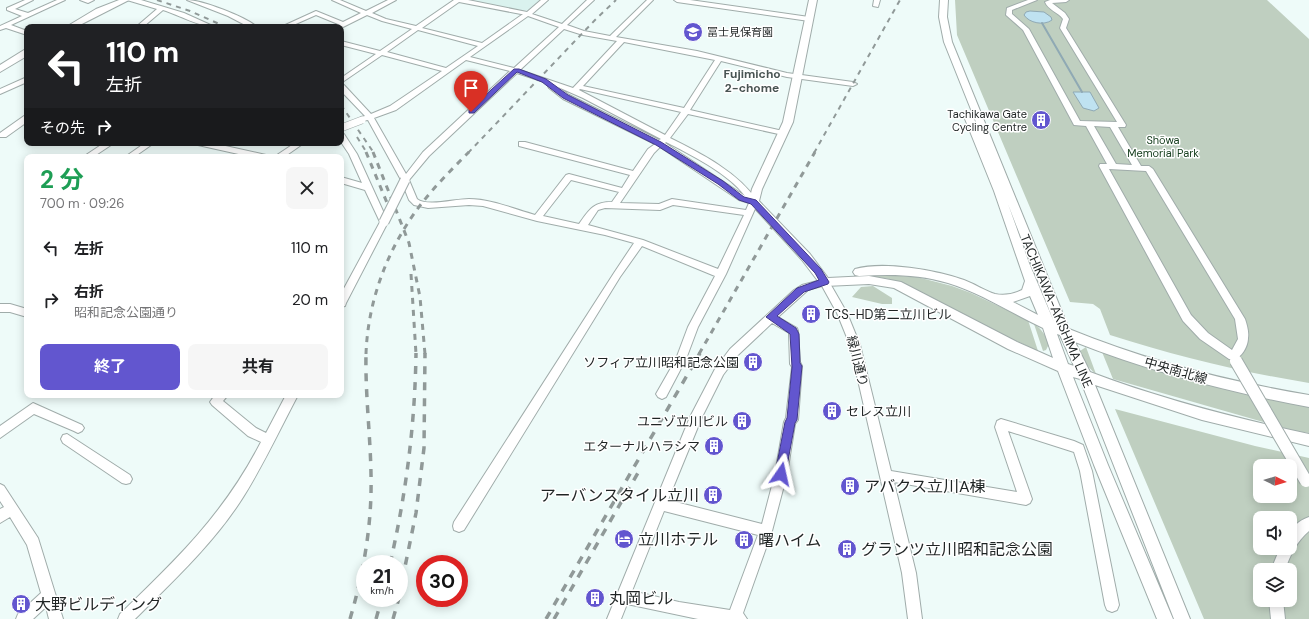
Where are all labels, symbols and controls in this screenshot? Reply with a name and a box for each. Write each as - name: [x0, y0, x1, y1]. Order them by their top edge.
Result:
- school or university icon: 冨士見保育園: [682, 21, 704, 43]
- place label: 冨士見保育園: [707, 25, 773, 39]
- text: 110 m: [106, 34, 179, 71]
- icon: left: [40, 40, 92, 92]
- district label: Fujimicho 2-chome: [723, 66, 781, 96]
- pin: [454, 71, 488, 112]
- text: 左折: [106, 73, 142, 97]
- icon: arrive: [460, 77, 482, 99]
- place label: Tachikawa Gate Cycling Centre: [947, 107, 1027, 134]
- building icon: Tachikawa Gate Cycling Centre: [1030, 109, 1052, 131]
- icon: right: [93, 116, 115, 138]
- text: その先: [40, 118, 85, 138]
- park label: Shōwa Memorial Park: [1127, 133, 1199, 160]
- text: 2 分: [40, 164, 84, 195]
- button: close: [286, 167, 328, 209]
- text: 700 m · 09:26: [40, 195, 124, 212]
- street label: TACHIKAWA-AKISHIMA LINE: [1016, 232, 1097, 391]
- icon: left: [40, 237, 62, 259]
- text: 110 m: [291, 238, 328, 258]
- text: 左折: [74, 239, 104, 259]
- text: 右折: [74, 282, 104, 302]
- icon: right: [40, 289, 62, 311]
- text: 20 m: [292, 290, 328, 310]
- building icon: TCS-HD第二立川ビル: [800, 303, 822, 325]
- text: 昭和記念公園通り: [74, 304, 178, 321]
- place label: TCS-HD第二立川ビル: [825, 306, 952, 323]
- street label: 緑川通り: [843, 334, 872, 388]
- button: 終了: [40, 344, 180, 390]
- button: 共有: [188, 344, 328, 390]
- building icon: ソフィア立川昭和記念公園: [742, 351, 764, 373]
- street label: 中央南北線: [1142, 353, 1209, 388]
- place label: ソフィア立川昭和記念公園: [583, 354, 739, 371]
- building icon: セレス立川: [821, 400, 843, 422]
- place label: セレス立川: [846, 403, 911, 420]
- building icon: ユニゾ立川ビル: [731, 410, 753, 432]
- place label: ユニゾ立川ビル: [637, 413, 728, 430]
- building icon: エターナルハラシマ: [703, 435, 725, 457]
- place label: エターナルハラシマ: [583, 438, 700, 455]
- position arrow: [760, 453, 802, 495]
- north arrow: [1253, 459, 1297, 503]
- map controls: [1253, 459, 1297, 607]
- building icon: アバクス立川A棟: [839, 475, 861, 497]
- place label: アバクス立川A棟: [864, 476, 986, 497]
- building icon: アーバンスタイル立川: [702, 484, 724, 506]
- place label: アーバンスタイル立川: [540, 485, 699, 506]
- button: sound: [1253, 511, 1297, 555]
- hotel icon: 立川ホテル: [613, 528, 635, 550]
- place label: 立川ホテル: [638, 529, 718, 550]
- building icon: 曙ハイム: [733, 529, 755, 551]
- place label: 曙ハイム: [758, 530, 821, 551]
- building icon: グランツ立川昭和記念公園: [836, 538, 858, 560]
- place label: グランツ立川昭和記念公園: [861, 539, 1053, 560]
- speed limit sign: 30: [416, 555, 468, 607]
- text: 21: [373, 563, 391, 589]
- button: layers: [1253, 563, 1297, 607]
- text: km/h: [370, 584, 394, 597]
- building icon: 丸岡ビル: [584, 587, 606, 609]
- place label: 丸岡ビル: [609, 588, 673, 609]
- building icon: 大野ビルディング: [10, 593, 32, 615]
- place label: 大野ビルディング: [35, 594, 162, 615]

